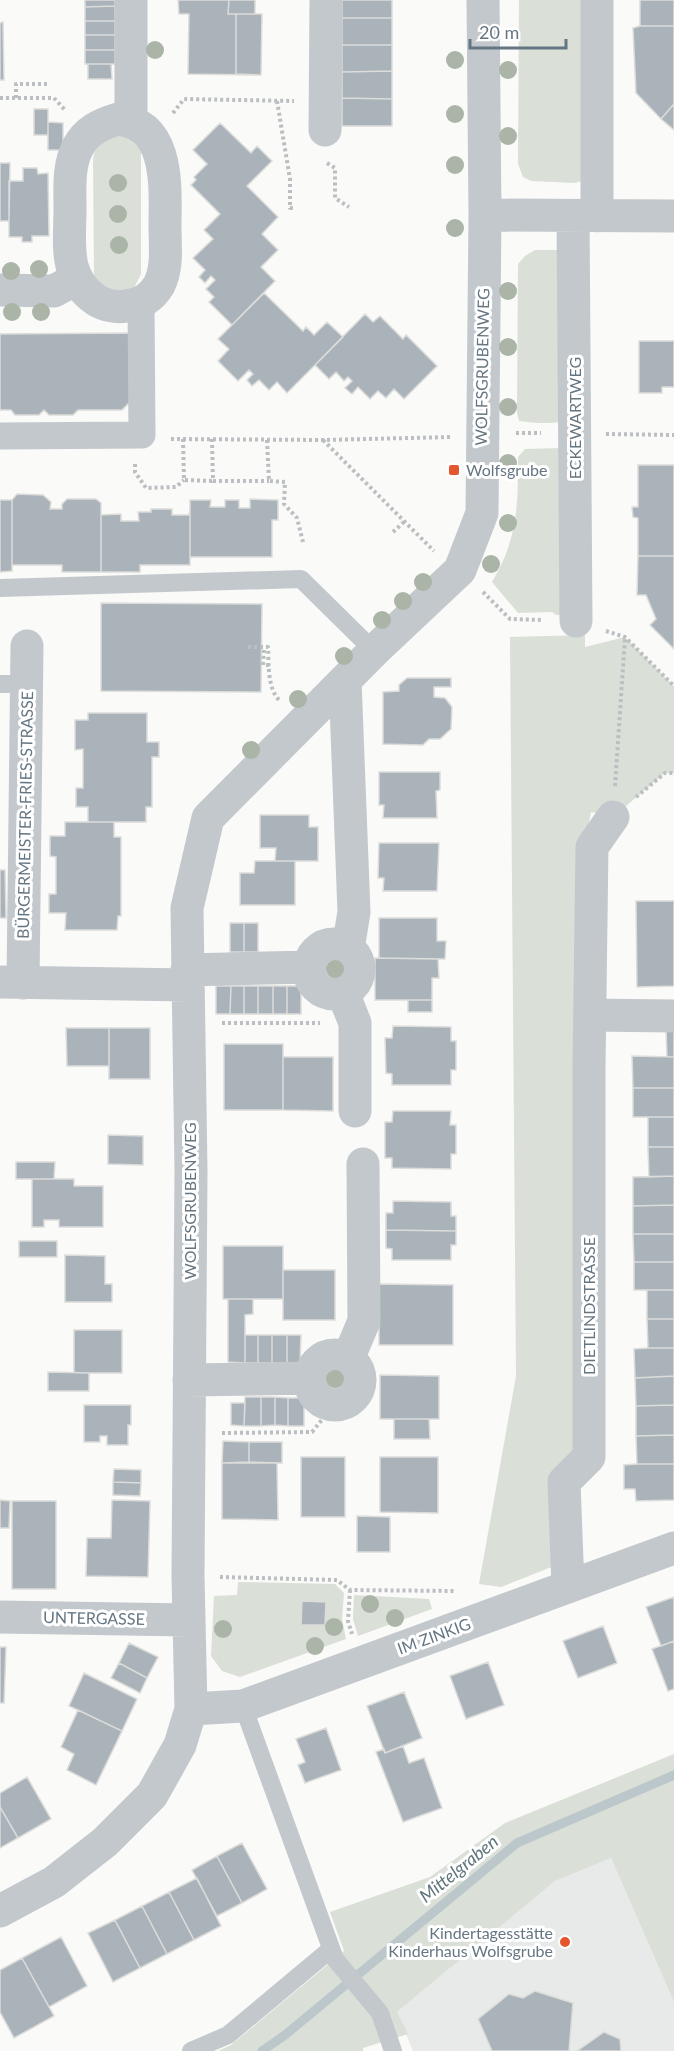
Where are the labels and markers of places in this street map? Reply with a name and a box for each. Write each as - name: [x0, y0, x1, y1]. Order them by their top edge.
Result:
- place label: Wolfsgrube: [466, 460, 547, 479]
- marker: Wolfsgrube: [447, 463, 461, 477]
- place label: Kindertagesstätte Kinderhaus Wolfsgrube: [388, 1923, 553, 1960]
- marker: Kindertagesstätte Kinderhaus Wolfsgrube: [558, 1935, 572, 1949]

